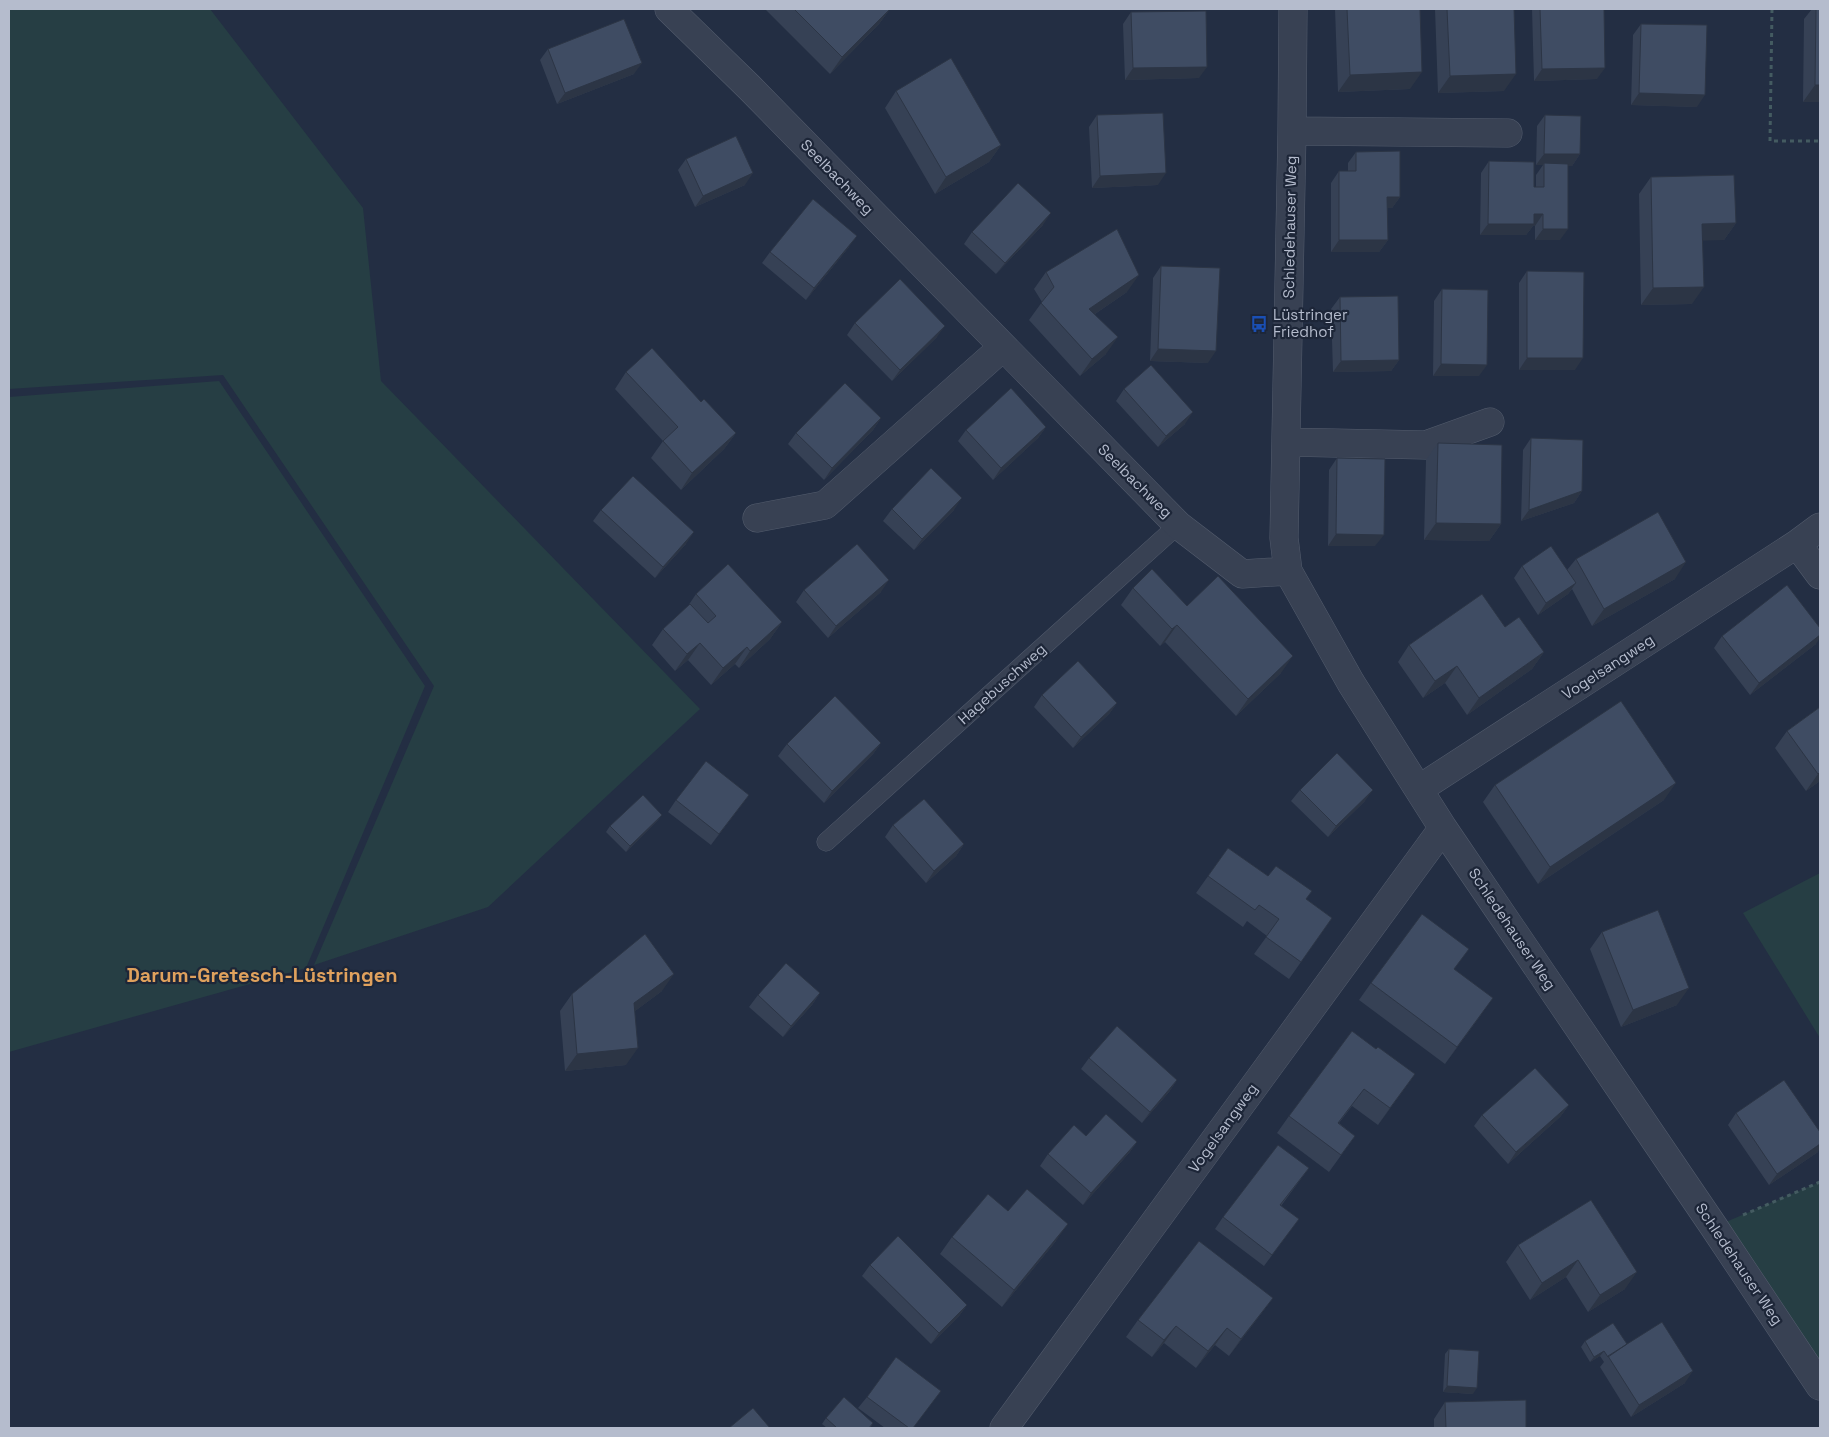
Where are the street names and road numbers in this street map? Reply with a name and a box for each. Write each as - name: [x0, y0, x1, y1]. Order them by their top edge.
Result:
- street label: Seelbachweg: [797, 135, 878, 218]
- street label: Schledehauser Weg: [1279, 155, 1300, 299]
- street label: Seelbachweg: [1094, 440, 1176, 522]
- street label: Vogelsangweg: [1558, 630, 1657, 703]
- street label: Hagebuschweg: [954, 639, 1050, 728]
- street label: Schledehauser Weg: [1465, 864, 1560, 993]
- street label: Vogelsangweg: [1184, 1079, 1261, 1176]
- street label: Schledehauser Weg: [1692, 1199, 1787, 1328]

